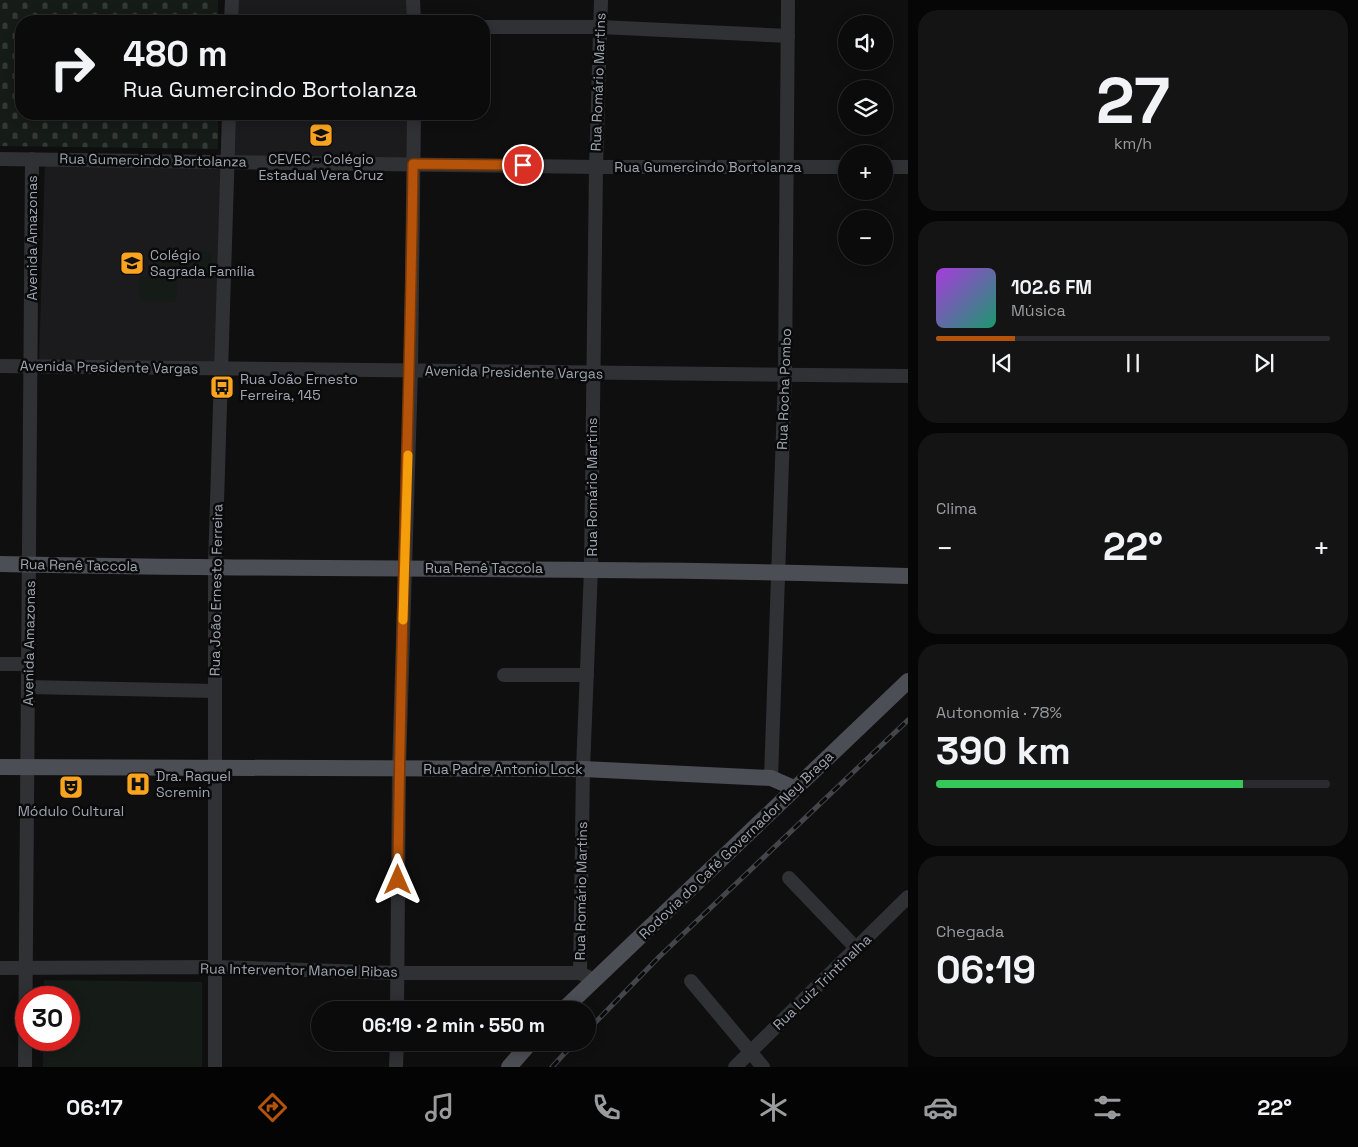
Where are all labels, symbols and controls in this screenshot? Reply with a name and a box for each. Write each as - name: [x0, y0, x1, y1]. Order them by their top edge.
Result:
- street label: Rua Romário Martins: [587, 12, 609, 152]
- map controls: [838, 15, 893, 265]
- button: sound: [838, 15, 893, 70]
- text: 480 m: [123, 32, 228, 76]
- icon: right: [40, 35, 105, 100]
- text: 27: [1096, 59, 1170, 142]
- text: Rua Gumercindo Bortolanza: [123, 75, 417, 103]
- button: layers: [838, 80, 893, 135]
- school or university icon: CEVEC - Colégio Estadual Vera Cruz: [308, 122, 334, 148]
- text: km/h: [1114, 133, 1152, 154]
- pin: [502, 144, 544, 186]
- button: +: [838, 145, 893, 200]
- street label: Rua Gumercindo Bortolanza: [59, 149, 247, 171]
- place label: CEVEC - Colégio Estadual Vera Cruz: [258, 150, 384, 184]
- icon: arrive: [509, 151, 537, 179]
- street label: Rua Gumercindo Bortolanza: [614, 158, 802, 176]
- street label: Avenida Amazonas: [23, 175, 41, 301]
- button: −: [838, 210, 893, 265]
- place label: Colégio Sagrada Família: [150, 246, 255, 280]
- school or university icon: Colégio Sagrada Família: [119, 250, 145, 276]
- text: 102.6 FM: [1011, 275, 1092, 300]
- text: Música: [1011, 300, 1066, 321]
- street label: Rua Rocha Pombo: [773, 328, 795, 450]
- icon: previous: [988, 349, 1016, 377]
- icon: pause: [1119, 349, 1147, 377]
- icon: next: [1250, 349, 1278, 377]
- street label: Avenida Presidente Vargas: [20, 356, 198, 378]
- street label: Avenida Presidente Vargas: [425, 361, 603, 383]
- place label: Rua João Ernesto Ferreira, 145: [240, 370, 358, 404]
- bus stop icon: Rua João Ernesto Ferreira, 145: [209, 374, 235, 400]
- street label: Rua Romário Martins: [583, 418, 601, 556]
- text: Clima: [936, 498, 977, 519]
- street label: Rua João Ernesto Ferreira: [205, 504, 227, 676]
- text: 22°: [1103, 523, 1163, 571]
- text: −: [936, 530, 953, 566]
- text: +: [1313, 530, 1330, 566]
- street label: Rua Renê Taccola: [20, 555, 138, 575]
- street label: Rua Renê Taccola: [425, 559, 543, 577]
- street label: Avenida Amazonas: [19, 580, 39, 706]
- text: Autonomia · 78%: [936, 702, 1062, 723]
- text: 390 km: [936, 727, 1071, 775]
- street label: Rodovia do Café Governador Ney Braga: [635, 747, 837, 943]
- street label: Rua Padre Antonio Lock: [423, 760, 583, 778]
- place label: Dra. Raquel Scremin: [156, 767, 231, 801]
- hospital icon: Dra. Raquel Scremin: [125, 771, 151, 797]
- theatre icon: Módulo Cultural: [58, 774, 84, 800]
- place label: Módulo Cultural: [18, 802, 124, 820]
- street label: Rua Romário Martins: [571, 821, 591, 961]
- position arrow: [371, 853, 423, 905]
- text: Chegada: [936, 921, 1004, 942]
- street label: Rua Luiz Trintinalha: [769, 930, 875, 1034]
- text: 06:19: [936, 946, 1036, 994]
- street label: Rua Interventor Manoel Ribas: [200, 959, 398, 981]
- speed limit sign: 30: [15, 986, 80, 1051]
- text: 06:19 · 2 min · 550 m: [362, 1013, 545, 1038]
- icon: directions: [255, 1090, 290, 1125]
- icon: music: [422, 1090, 457, 1125]
- icon: phone: [589, 1090, 624, 1125]
- icon: climate: [756, 1090, 791, 1125]
- icon: car: [923, 1090, 958, 1125]
- icon: filters: [1090, 1090, 1125, 1125]
- text: 06:17: [66, 1093, 123, 1121]
- text: 22°: [1257, 1093, 1292, 1121]

